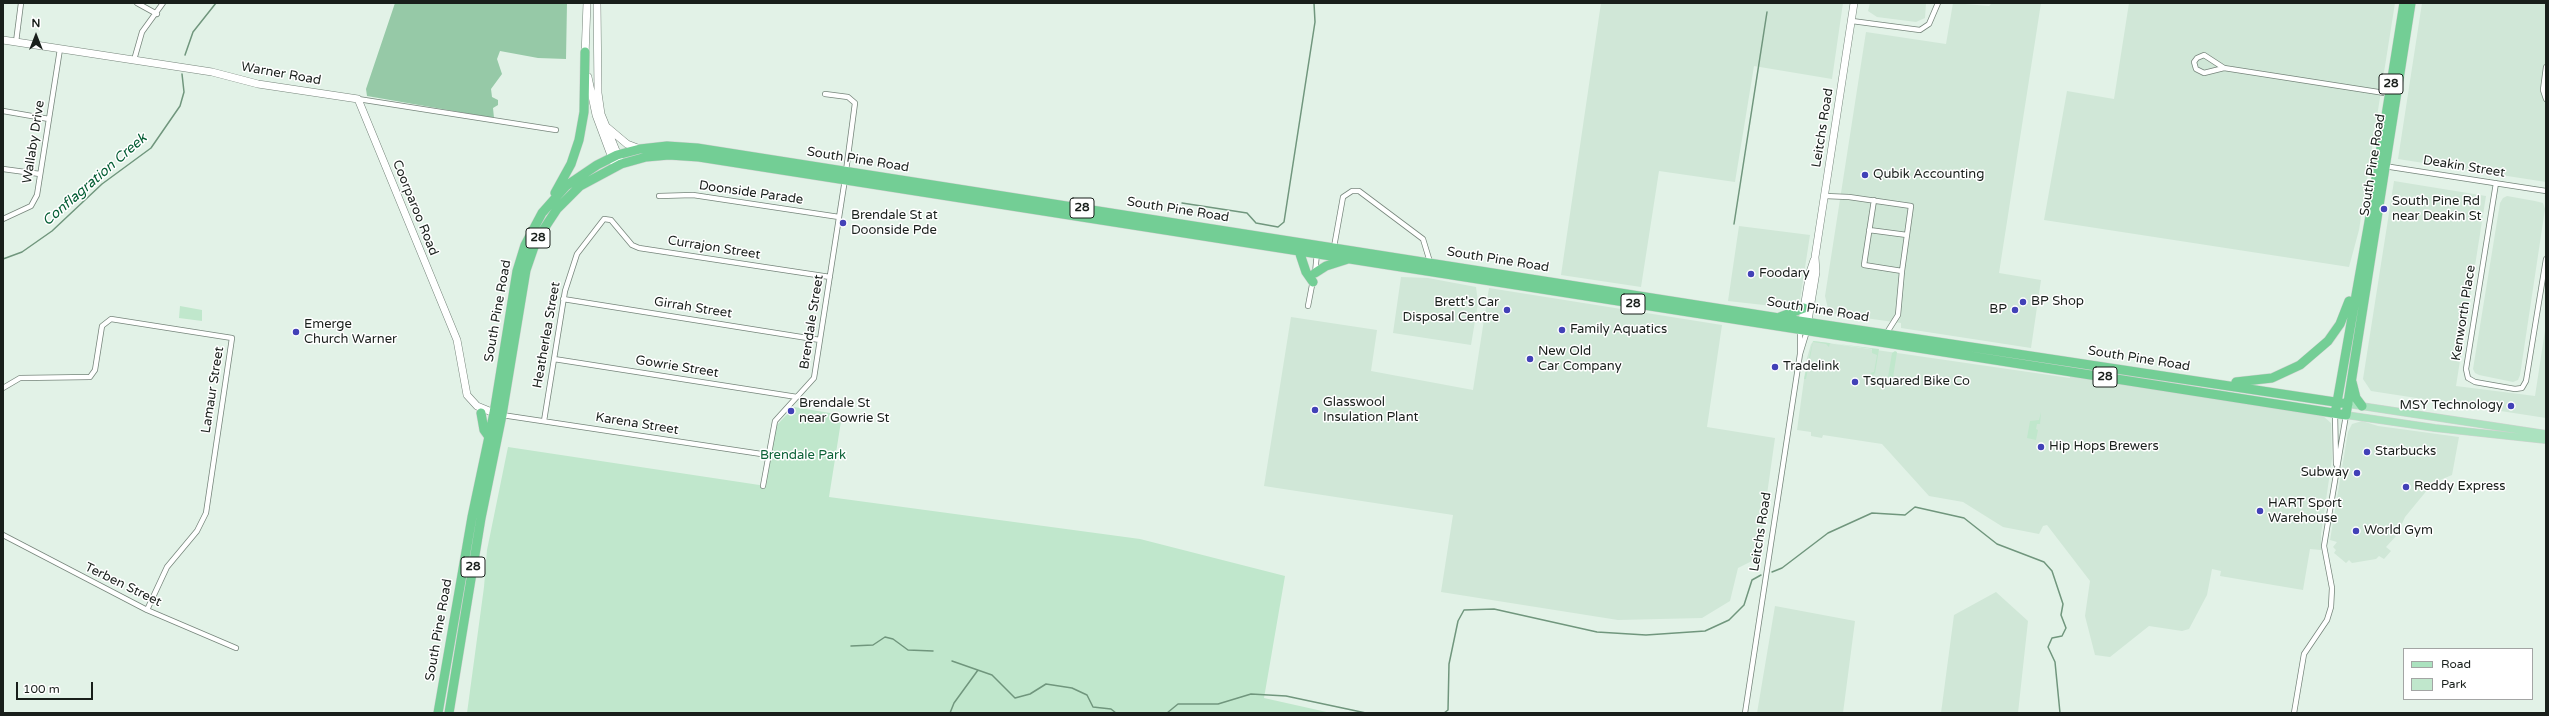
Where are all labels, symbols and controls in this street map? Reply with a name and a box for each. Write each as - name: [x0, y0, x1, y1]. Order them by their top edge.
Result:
- north arrow: [16, 16, 56, 56]
- text: N: [32, 17, 40, 30]
- street label: Warner Road: [240, 59, 322, 89]
- road number: 28: [2379, 74, 2403, 94]
- street label: Leitchs Road: [1809, 87, 1837, 169]
- street label: Wallaby Drive: [20, 99, 48, 185]
- street label: South Pine Road: [2357, 113, 2389, 217]
- water label: Conflagration Creek: [39, 130, 151, 230]
- street label: South Pine Road: [806, 144, 910, 176]
- street label: Deakin Street: [2422, 153, 2506, 181]
- street label: Coorparoo Road: [389, 158, 441, 258]
- place label: Qubik Accounting: [1873, 167, 1984, 183]
- marker: Qubik Accounting: [1860, 170, 1870, 180]
- street label: Doonside Parade: [698, 178, 804, 208]
- street label: South Pine Road: [1126, 194, 1230, 226]
- place label: South Pine Rd near Deakin St: [2392, 194, 2481, 225]
- road number: 28: [1070, 198, 1094, 218]
- marker: South Pine Rd near Deakin St: [2379, 204, 2389, 214]
- place label: Brendale St at Doonside Pde: [851, 208, 938, 239]
- marker: Brendale St at Doonside Pde: [838, 218, 848, 228]
- road number: 28: [526, 228, 550, 248]
- street label: Currajon Street: [666, 233, 762, 263]
- street label: South Pine Road: [1446, 244, 1550, 276]
- street label: South Pine Road: [481, 259, 515, 363]
- street label: Kenworth Place: [2449, 264, 2479, 362]
- place label: Foodary: [1759, 266, 1810, 282]
- marker: Foodary: [1746, 269, 1756, 279]
- street label: Brendale Street: [797, 274, 827, 370]
- street label: Heatherlea Street: [530, 281, 564, 389]
- street label: Girrah Street: [653, 294, 733, 322]
- road number: 28: [1621, 294, 1645, 314]
- street label: South Pine Road: [1766, 294, 1870, 326]
- place label: BP Shop: [2031, 294, 2084, 310]
- place label: Brett's Car Disposal Centre: [1403, 295, 1499, 326]
- marker: BP Shop: [2018, 297, 2028, 307]
- place label: BP: [1989, 302, 2007, 318]
- marker: Brett's Car Disposal Centre: [1502, 305, 1512, 315]
- marker: BP: [2010, 305, 2020, 315]
- place label: Emerge Church Warner: [304, 317, 397, 348]
- place label: Family Aquatics: [1570, 322, 1667, 338]
- marker: Family Aquatics: [1557, 325, 1567, 335]
- marker: Emerge Church Warner: [291, 327, 301, 337]
- street label: South Pine Road: [2087, 343, 2191, 375]
- place label: New Old Car Company: [1538, 344, 1622, 375]
- street label: Lamaur Street: [198, 346, 228, 434]
- street label: Gowrie Street: [634, 353, 720, 381]
- marker: New Old Car Company: [1525, 354, 1535, 364]
- place label: Tradelink: [1783, 359, 1839, 375]
- marker: Tradelink: [1770, 362, 1780, 372]
- road number: 28: [2093, 367, 2117, 387]
- place label: Tsquared Bike Co: [1863, 374, 1970, 390]
- marker: Tsquared Bike Co: [1850, 377, 1860, 387]
- place label: Glasswool Insulation Plant: [1323, 395, 1418, 426]
- place label: Brendale St near Gowrie St: [799, 396, 890, 427]
- place label: MSY Technology: [2399, 398, 2503, 414]
- marker: MSY Technology: [2506, 401, 2516, 411]
- marker: Glasswool Insulation Plant: [1310, 405, 1320, 415]
- marker: Brendale St near Gowrie St: [786, 406, 796, 416]
- street label: Karena Street: [594, 410, 680, 438]
- place label: Hip Hops Brewers: [2049, 439, 2159, 455]
- marker: Hip Hops Brewers: [2036, 442, 2046, 452]
- place label: Starbucks: [2375, 444, 2436, 460]
- marker: Starbucks: [2362, 447, 2372, 457]
- park label: Brendale Park: [760, 448, 846, 464]
- place label: Subway: [2301, 465, 2349, 481]
- marker: Subway: [2352, 468, 2362, 478]
- place label: Reddy Express: [2414, 479, 2506, 495]
- marker: Reddy Express: [2401, 482, 2411, 492]
- street label: Leitchs Road: [1747, 491, 1775, 573]
- place label: HART Sport Warehouse: [2268, 496, 2342, 527]
- marker: HART Sport Warehouse: [2255, 506, 2265, 516]
- place label: World Gym: [2364, 523, 2433, 539]
- marker: World Gym: [2351, 526, 2361, 536]
- road number: 28: [461, 557, 485, 577]
- street label: Terben Street: [82, 560, 164, 610]
- street label: South Pine Road: [422, 578, 456, 682]
- legend: [2403, 648, 2533, 700]
- text: Road: [2441, 657, 2471, 671]
- scale bar: [18, 674, 95, 700]
- text: Park: [2441, 677, 2467, 691]
- text: 100 m: [23, 682, 60, 696]

